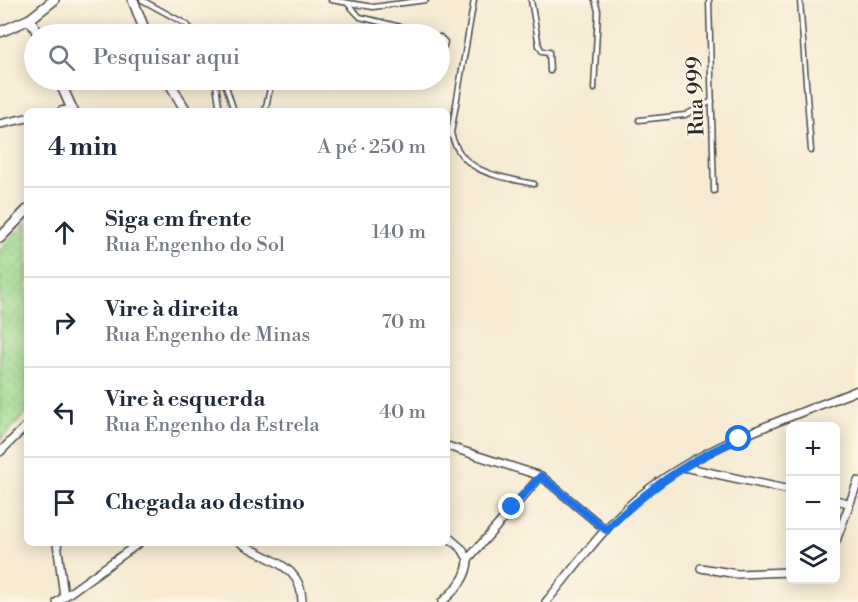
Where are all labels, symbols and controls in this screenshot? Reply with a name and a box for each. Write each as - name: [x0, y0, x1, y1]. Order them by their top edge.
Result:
- search box: [24, 24, 450, 90]
- icon: search: [45, 41, 78, 74]
- text: Pesquisar aqui: [93, 44, 240, 71]
- street label: Rua 999: [682, 56, 710, 136]
- text: 4 min: [48, 131, 118, 163]
- text: A pé · 250 m: [318, 135, 426, 160]
- text: Siga em frente: [105, 206, 252, 233]
- icon: ahead: [48, 216, 81, 249]
- text: 140 m: [371, 220, 426, 245]
- text: Rua Engenho do Sol: [105, 233, 285, 258]
- text: Vire à direita: [105, 296, 239, 323]
- icon: right: [48, 306, 81, 339]
- text: 70 m: [382, 310, 426, 335]
- text: Rua Engenho de Minas: [105, 323, 310, 348]
- text: Vire à esquerda: [105, 386, 265, 413]
- icon: left: [48, 396, 81, 429]
- text: 40 m: [379, 400, 426, 425]
- text: Rua Engenho da Estrela: [105, 413, 320, 438]
- map controls: [786, 422, 840, 584]
- button: +: [786, 422, 840, 476]
- route start: [725, 425, 751, 451]
- button: −: [786, 476, 840, 530]
- icon: arrive: [48, 486, 81, 519]
- text: Chegada ao destino: [105, 489, 305, 516]
- route end: [498, 493, 524, 519]
- button: layers: [786, 530, 840, 584]

